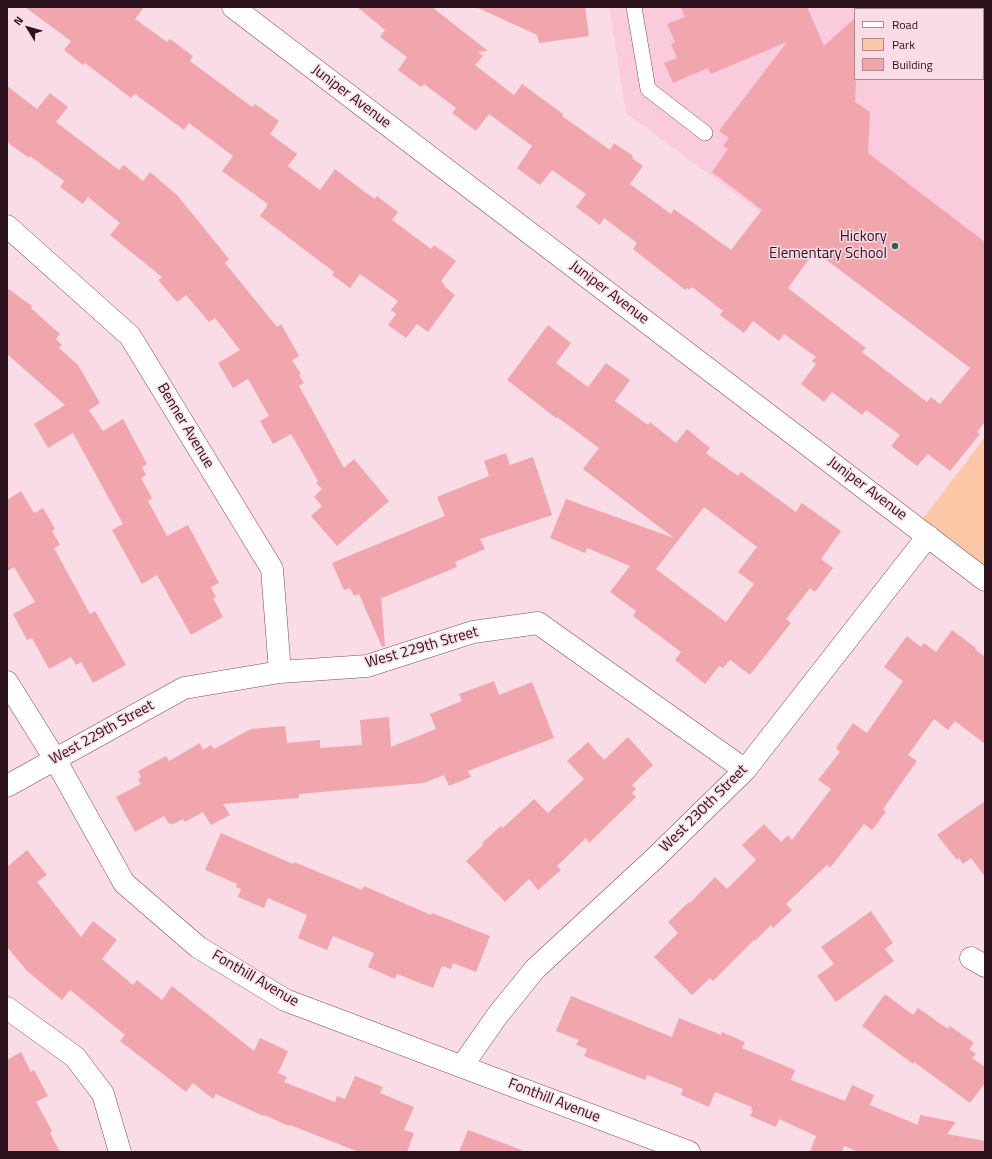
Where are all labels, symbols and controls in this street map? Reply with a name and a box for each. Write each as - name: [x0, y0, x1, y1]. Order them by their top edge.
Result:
- north arrow: [8, 8, 48, 48]
- legend: [854, 8, 984, 80]
- text: N: [10, 13, 27, 29]
- text: Road: [892, 15, 918, 34]
- text: Park: [892, 35, 915, 54]
- text: Building: [892, 55, 933, 74]
- street label: Juniper Avenue: [308, 61, 394, 133]
- place label: Hickory Elementary School: [769, 228, 887, 263]
- marker: Hickory Elementary School: [890, 241, 900, 251]
- street label: Juniper Avenue: [566, 257, 652, 329]
- street label: Benner Avenue: [153, 380, 217, 472]
- street label: Juniper Avenue: [824, 453, 910, 525]
- street label: West 229th Street: [363, 623, 481, 673]
- street label: West 229th Street: [47, 697, 157, 769]
- street label: West 230th Street: [656, 761, 752, 857]
- street label: Fonthill Avenue: [208, 947, 302, 1011]
- street label: Fonthill Avenue: [505, 1075, 603, 1127]

